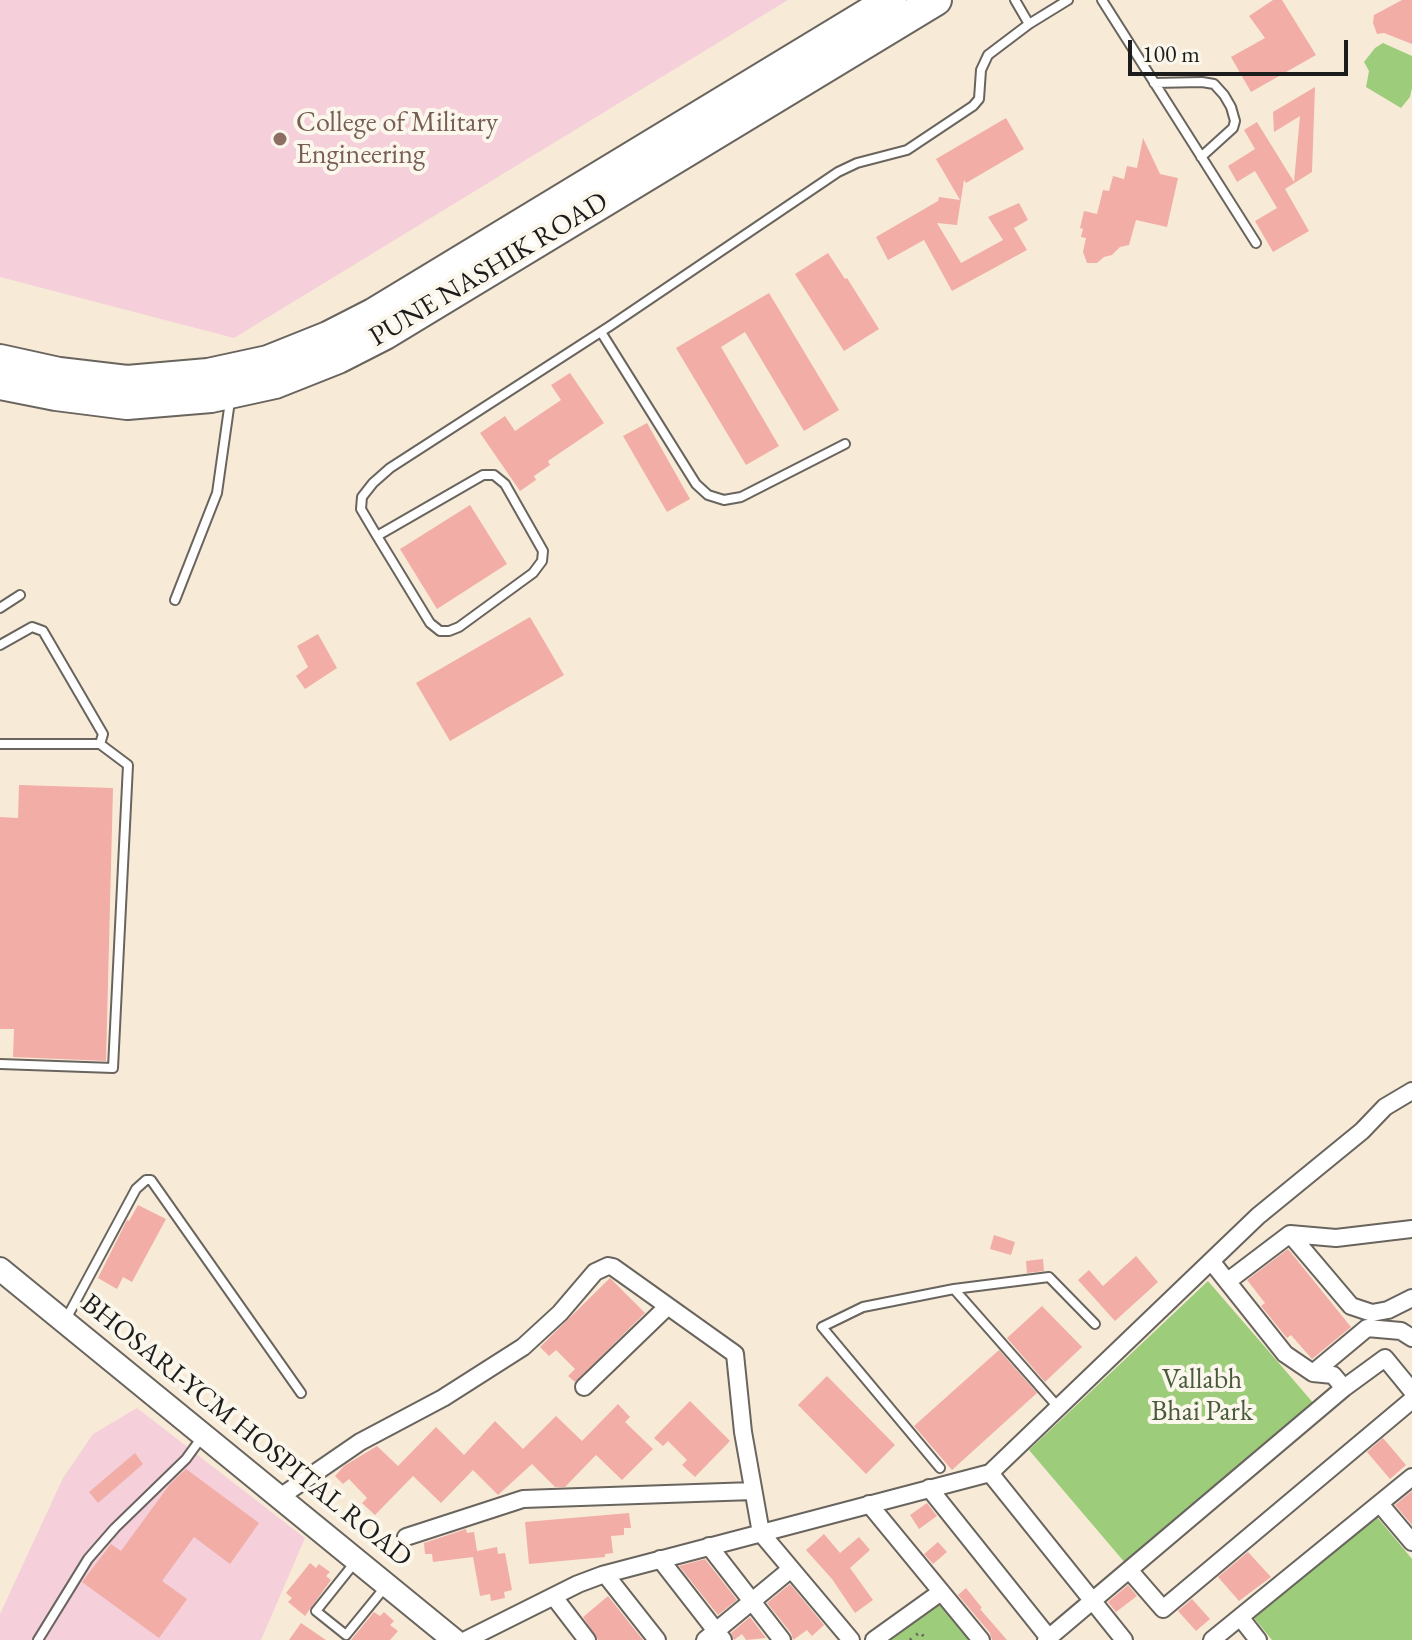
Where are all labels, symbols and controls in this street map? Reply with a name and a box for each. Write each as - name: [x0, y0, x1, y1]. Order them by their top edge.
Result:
- scale bar: [1132, 24, 1352, 74]
- text: 100 m: [1142, 38, 1200, 69]
- place label: College of Military Engineering: [296, 106, 498, 172]
- marker: College of Military Engineering: [271, 130, 289, 148]
- street label: PUNE NASHIK ROAD: [364, 186, 614, 354]
- street label: BHOSARI-YCM HOSPITAL ROAD: [74, 1287, 418, 1575]
- park label: Vallabh Bhai Park: [1151, 1363, 1253, 1429]

